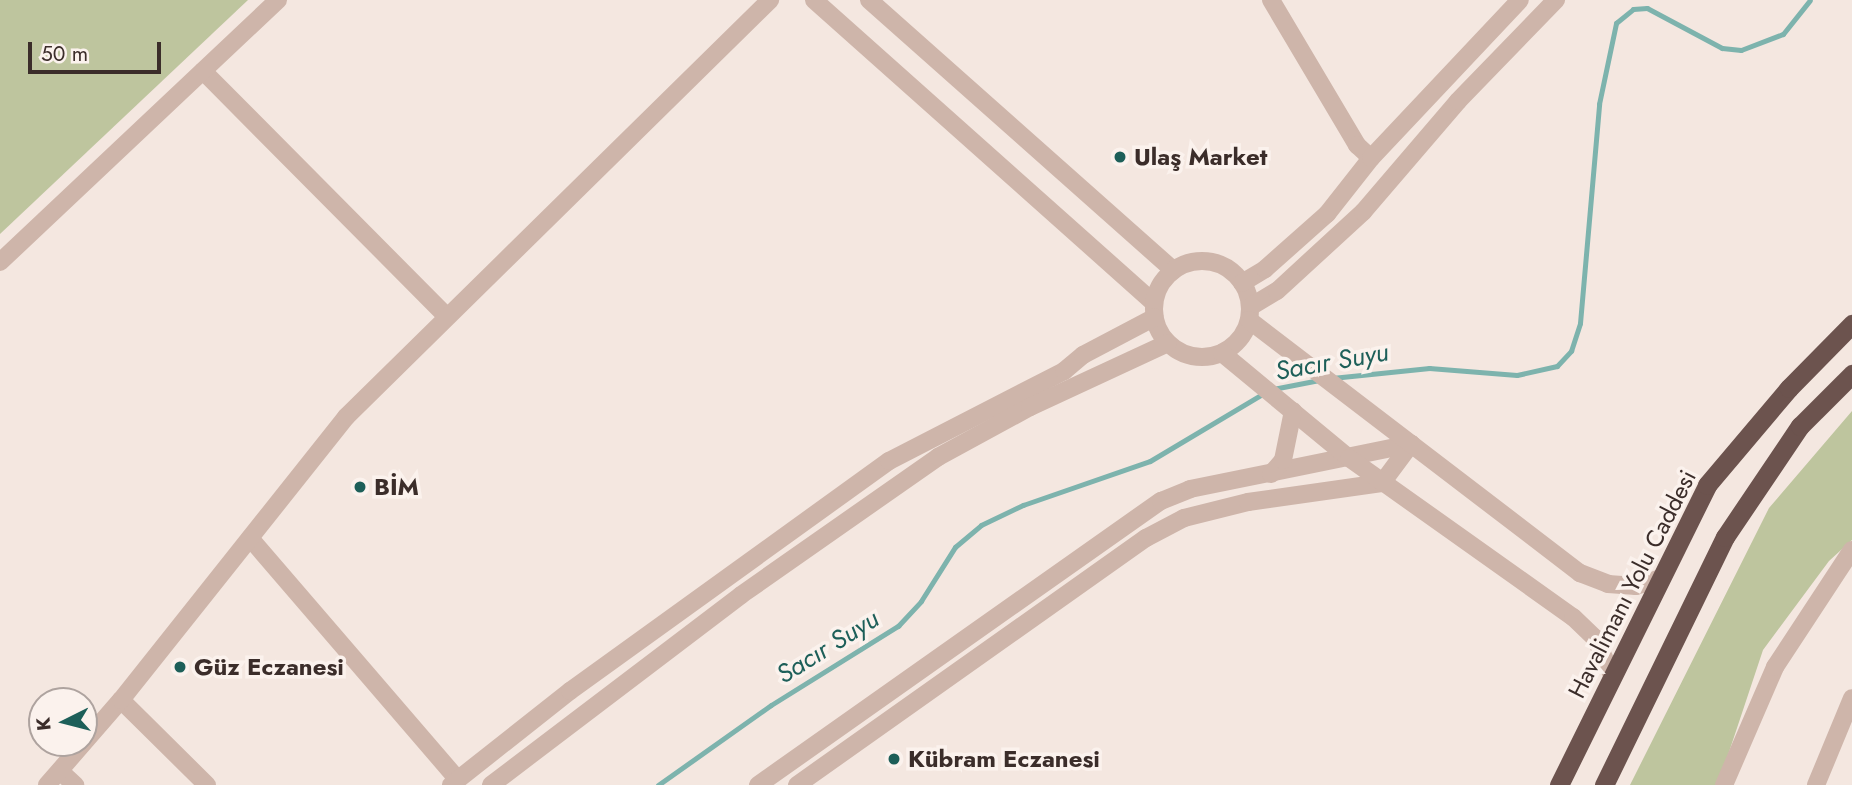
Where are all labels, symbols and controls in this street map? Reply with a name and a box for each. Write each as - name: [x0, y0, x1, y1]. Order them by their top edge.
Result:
- scale bar: [32, 28, 164, 72]
- text: 50 m: [41, 39, 88, 69]
- place label: Ulaş Market: [1134, 143, 1267, 171]
- marker: Ulaş Market: [1112, 149, 1128, 165]
- water label: Sacır Suyu: [1273, 337, 1391, 387]
- street label: Havalimanı Yolu Caddesi: [1562, 465, 1702, 703]
- place label: BİM: [374, 473, 419, 501]
- marker: BİM: [352, 479, 368, 495]
- water label: Sacır Suyu: [771, 603, 885, 691]
- place label: Güz Eczanesi: [194, 653, 344, 681]
- marker: Güz Eczanesi: [172, 659, 188, 675]
- north arrow: [28, 687, 98, 757]
- text: K: [29, 716, 58, 732]
- place label: Kübram Eczanesi: [908, 745, 1100, 773]
- marker: Kübram Eczanesi: [886, 751, 902, 767]

